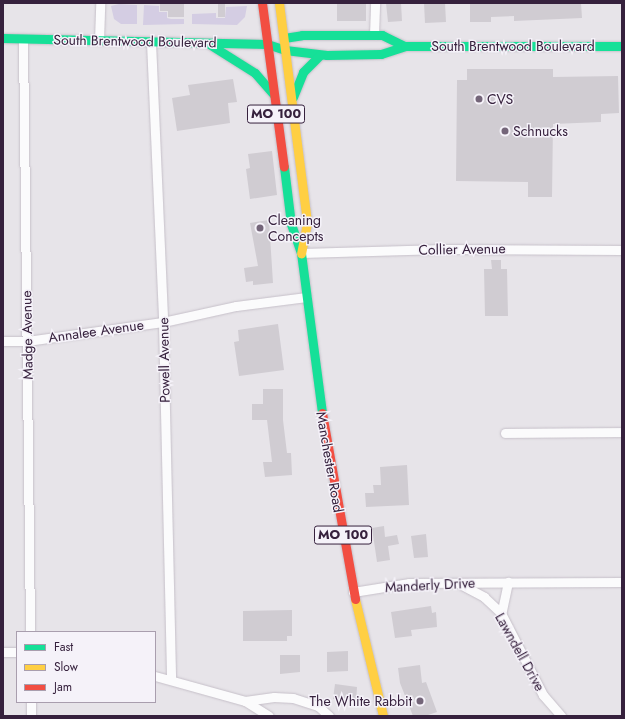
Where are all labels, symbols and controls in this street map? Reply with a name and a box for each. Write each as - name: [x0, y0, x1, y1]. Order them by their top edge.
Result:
- street label: South Brentwood Boulevard: [53, 31, 217, 51]
- street label: South Brentwood Boulevard: [431, 38, 595, 54]
- place label: CVS: [487, 91, 513, 107]
- marker: CVS: [474, 94, 484, 104]
- road number: MO 100: [247, 103, 305, 125]
- place label: Schnucks: [513, 123, 568, 139]
- marker: Schnucks: [500, 126, 510, 136]
- place label: Cleaning Concepts: [268, 212, 323, 244]
- marker: Cleaning Concepts: [255, 223, 265, 233]
- street label: Collier Avenue: [418, 240, 506, 258]
- street label: Madge Avenue: [18, 290, 36, 380]
- street label: Annalee Avenue: [47, 316, 145, 346]
- street label: Powell Avenue: [155, 317, 173, 403]
- street label: Manchester Road: [313, 410, 347, 514]
- road number: MO 100: [314, 524, 372, 546]
- street label: Manderly Drive: [385, 574, 475, 596]
- street label: Lawndell Drive: [492, 610, 548, 694]
- legend: [16, 631, 156, 703]
- text: Fast: [54, 638, 73, 656]
- text: Slow: [54, 658, 78, 676]
- text: Jam: [54, 678, 72, 696]
- place label: The White Rabbit: [310, 693, 412, 709]
- marker: The White Rabbit: [415, 696, 425, 706]

